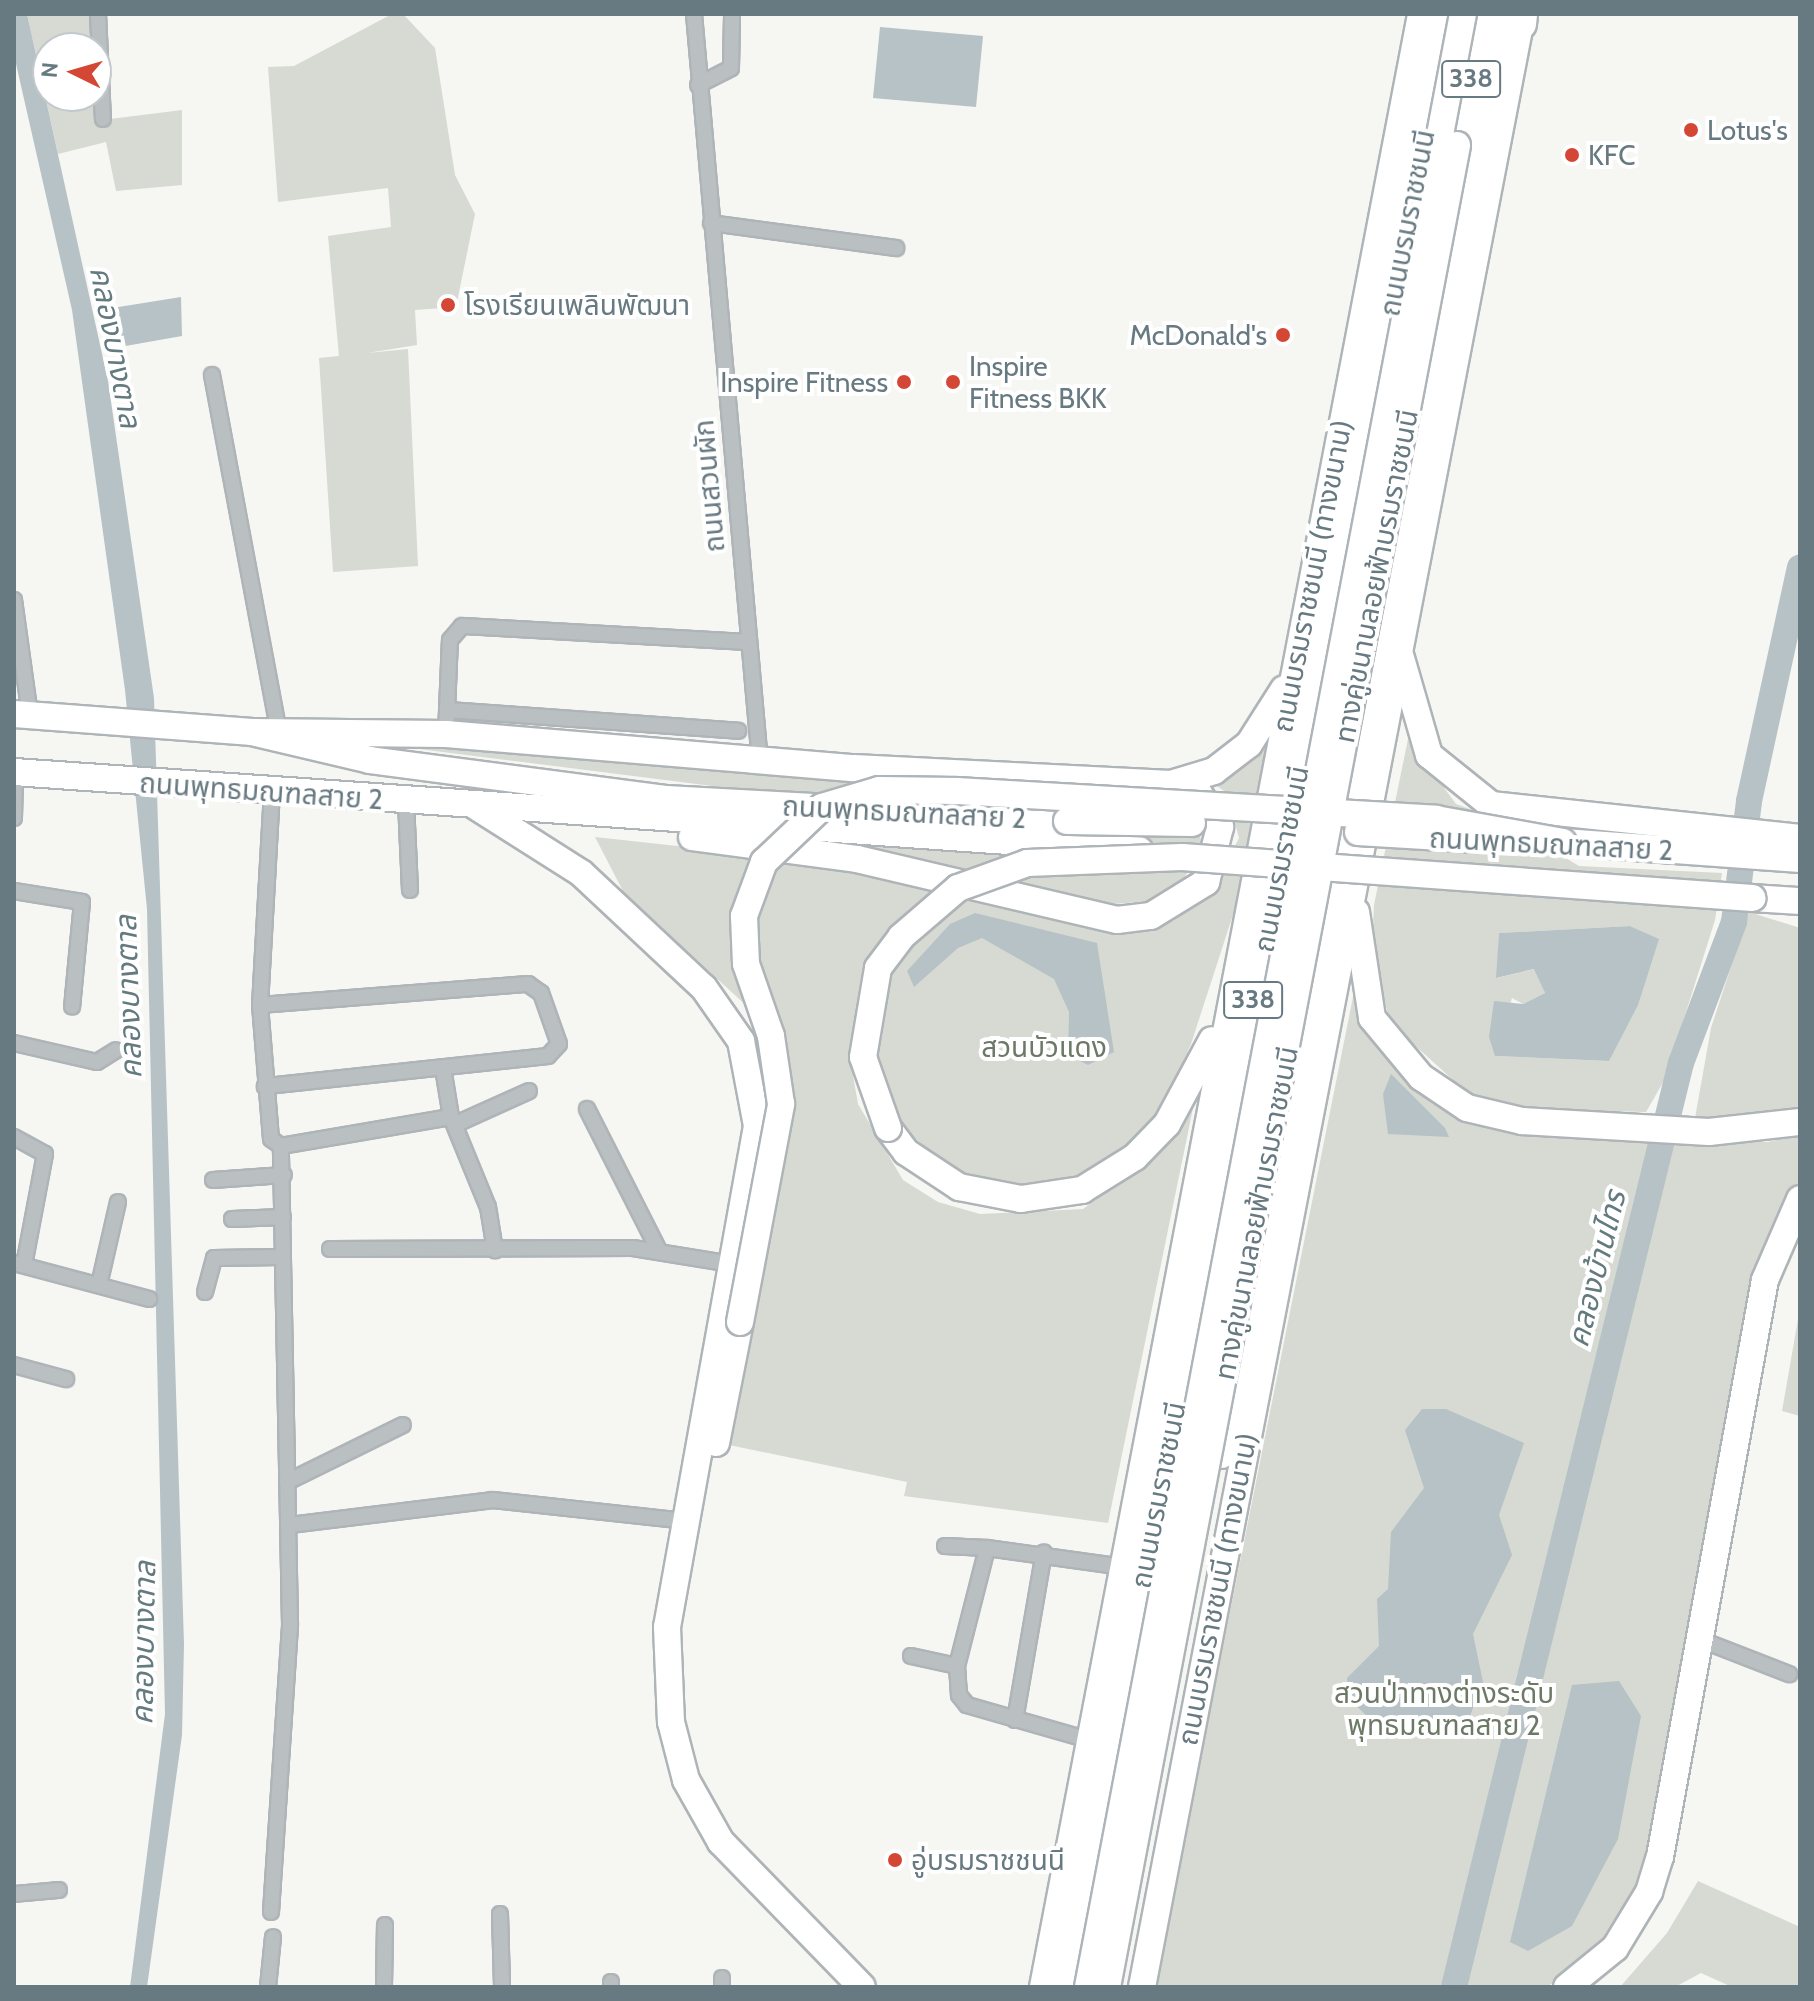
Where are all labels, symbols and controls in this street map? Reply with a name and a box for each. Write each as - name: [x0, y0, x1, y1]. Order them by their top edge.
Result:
- north arrow: [32, 32, 112, 112]
- road number: 338: [1441, 57, 1501, 101]
- text: N: [35, 61, 64, 79]
- place label: Lotus's: [1707, 113, 1788, 147]
- marker: Lotus's: [1682, 121, 1700, 139]
- street label: ถนนบรมราชชนนี: [1372, 127, 1442, 319]
- place label: KFC: [1588, 138, 1636, 172]
- marker: KFC: [1563, 146, 1581, 164]
- water label: คลองบางตาล: [82, 263, 148, 431]
- place label: โรงเรียนเพลินพัฒนา: [464, 288, 690, 322]
- marker: โรงเรียนเพลินพัฒนา: [439, 296, 457, 314]
- place label: McDonald's: [1129, 318, 1267, 352]
- marker: McDonald's: [1274, 326, 1292, 344]
- place label: Inspire Fitness BKK: [969, 349, 1107, 415]
- place label: Inspire Fitness: [720, 365, 888, 399]
- marker: Inspire Fitness: [895, 373, 913, 391]
- marker: Inspire Fitness BKK: [944, 373, 962, 391]
- street label: ทางคู่ขนานลอยฟ้าบรมราชชนนี: [1327, 407, 1425, 745]
- street label: ถนนบรมราชชนนี (ทางขนาน): [1265, 417, 1359, 735]
- street label: ถนนสวนผัก: [686, 418, 732, 554]
- street label: ถนนบรมราชชนนี: [1246, 763, 1316, 955]
- street label: ถนนพุทธมณฑลสาย 2: [138, 766, 384, 816]
- street label: ถนนพุทธมณฑลสาย 2: [781, 789, 1027, 835]
- street label: ถนนพุทธมณฑลสาย 2: [1428, 821, 1674, 867]
- water label: คลองบางตาล: [108, 915, 150, 1079]
- road number: 338: [1223, 978, 1283, 1022]
- park label: สวนบัวแดง: [981, 1030, 1107, 1064]
- street label: ทางคู่ขนานลอยฟ้าบรมราชชนนี: [1207, 1044, 1305, 1382]
- water label: คลองบ้านไทร: [1560, 1187, 1634, 1351]
- street label: ถนนบรมราชชนนี: [1123, 1399, 1193, 1591]
- street label: ถนนบรมราชชนนี (ทางขนาน): [1170, 1430, 1264, 1748]
- water label: คลองบางตาล: [125, 1561, 163, 1725]
- park label: สวนป่าทางต่างระดับ พุทธมณฑลสาย 2: [1334, 1676, 1554, 1742]
- place label: อู่บรมราชชนนี: [911, 1843, 1065, 1877]
- marker: อู่บรมราชชนนี: [886, 1851, 904, 1869]

